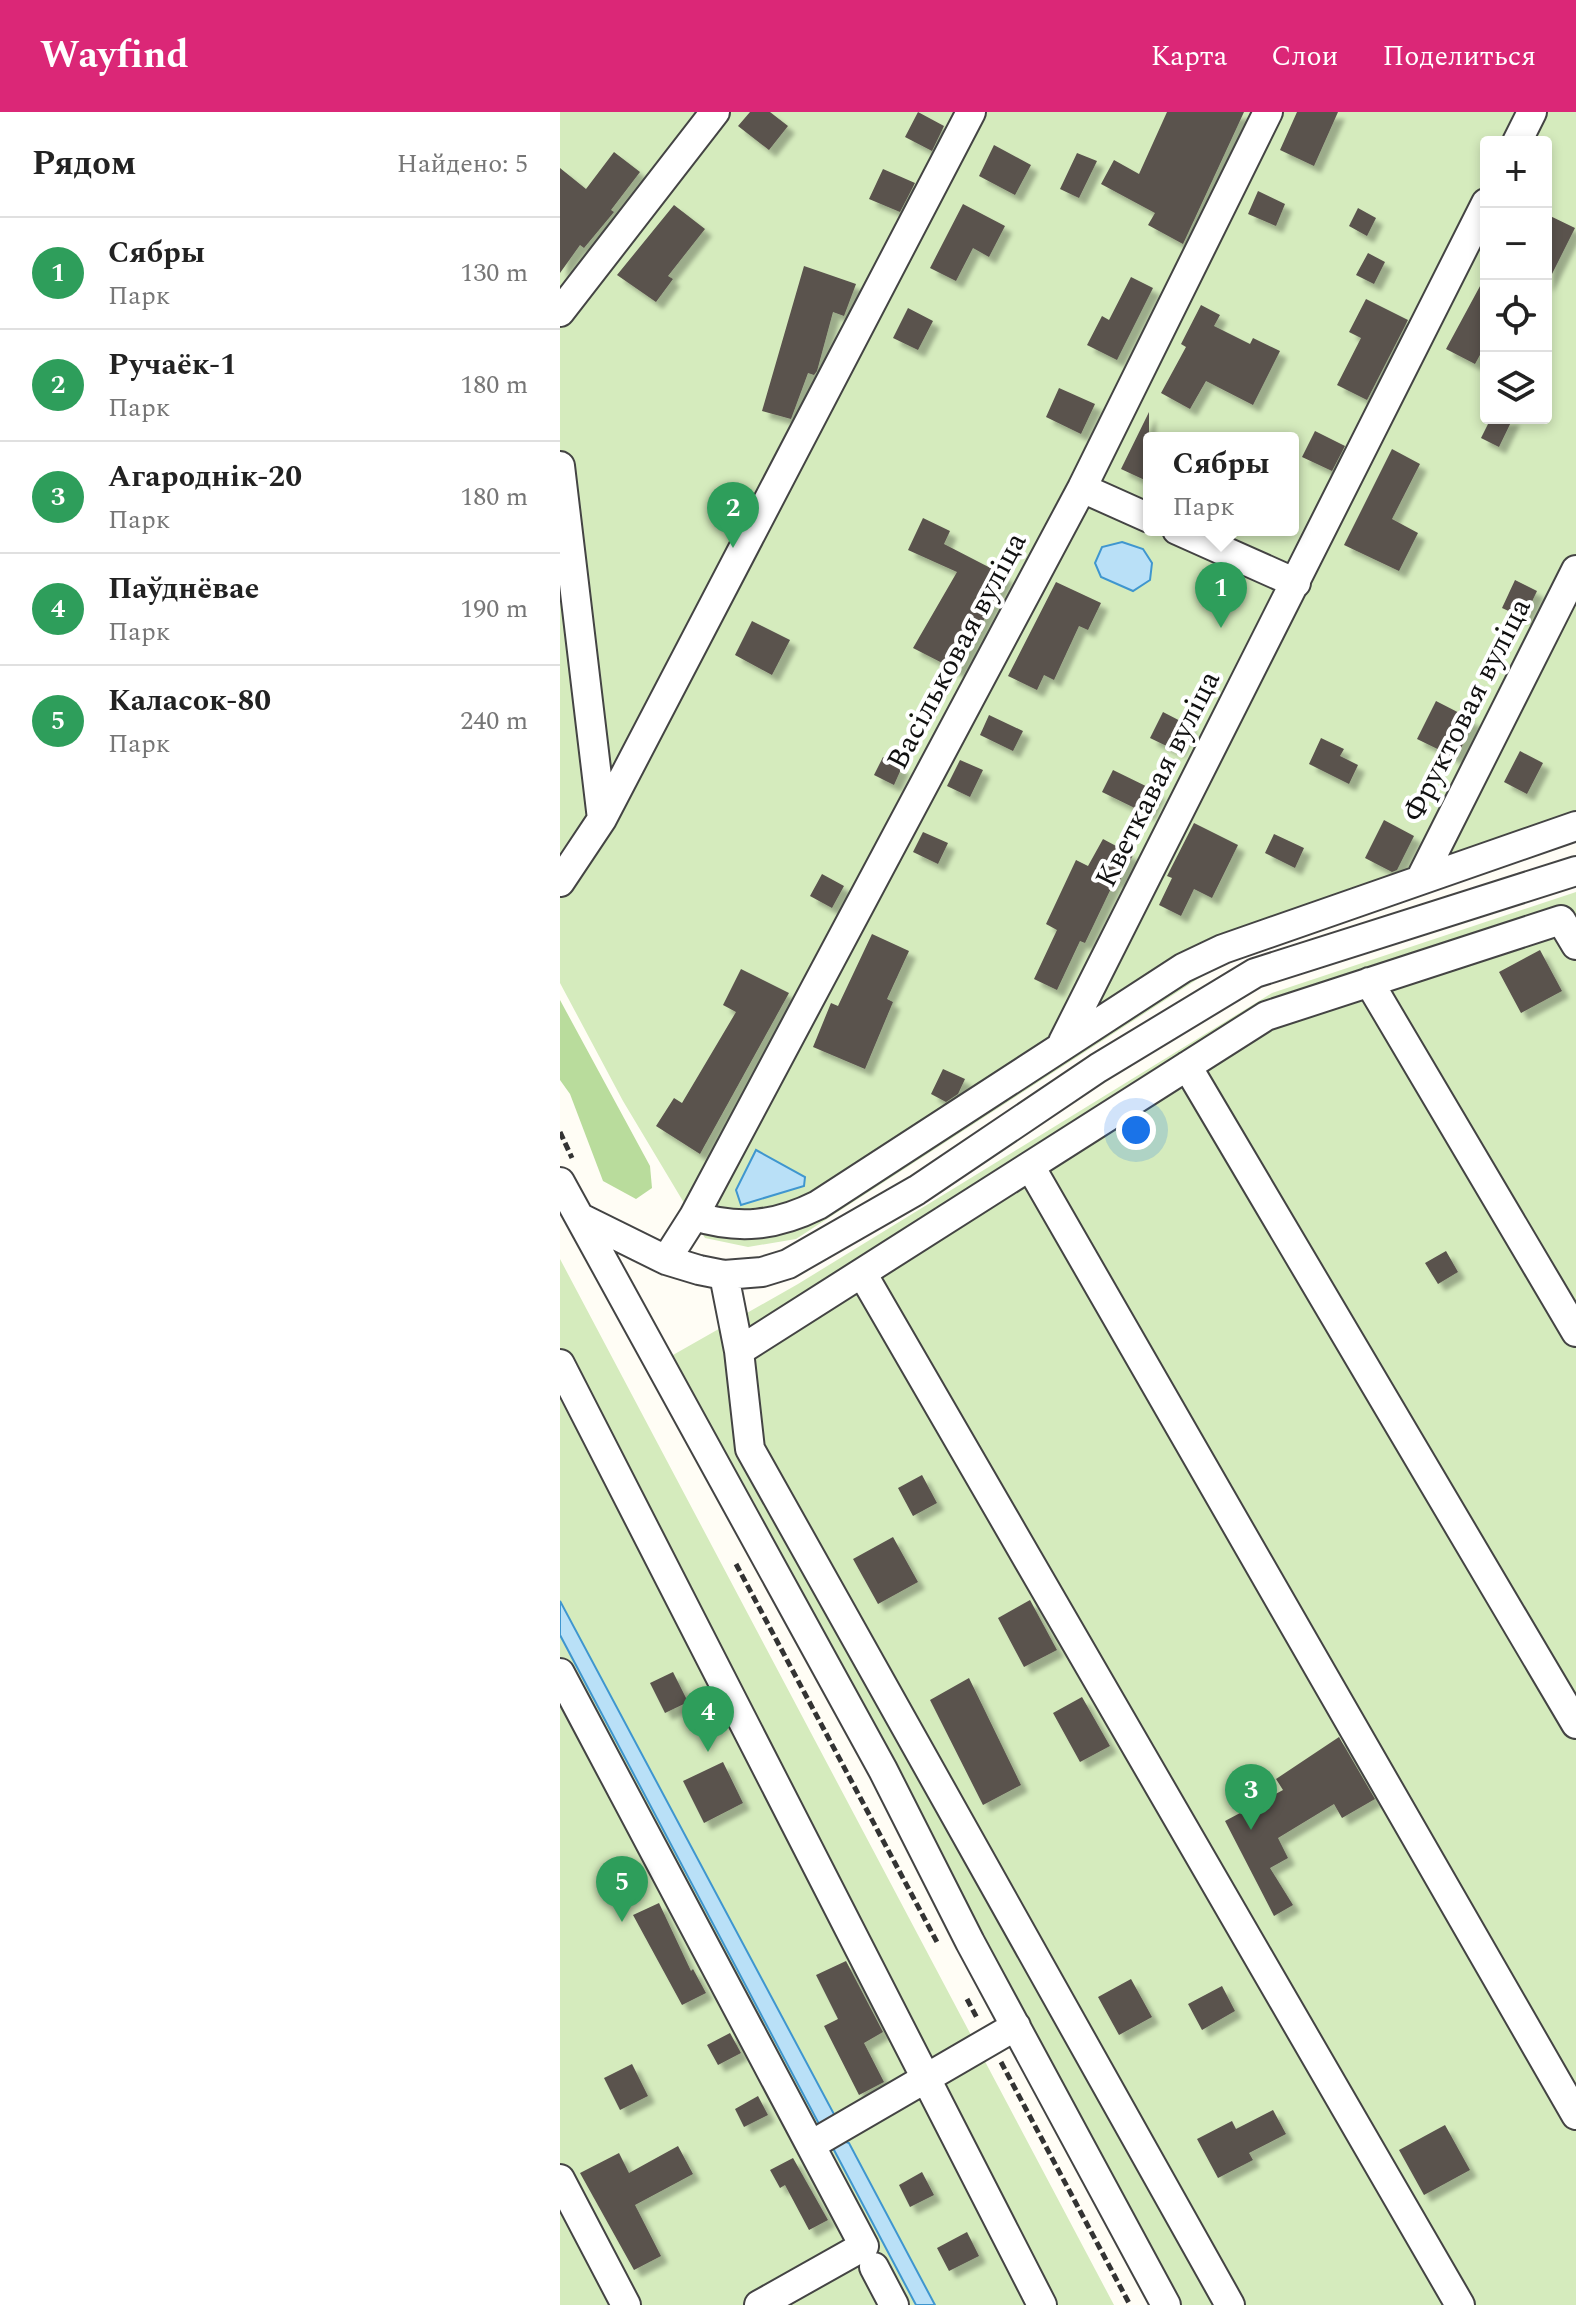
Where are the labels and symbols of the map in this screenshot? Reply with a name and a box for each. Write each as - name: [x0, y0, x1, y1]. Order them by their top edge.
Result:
- pin: 2: [707, 482, 759, 548]
- street label: Васільковая вуліца: [875, 524, 1039, 778]
- pin: 1: [1195, 562, 1247, 628]
- street label: Фруктовая вуліца: [1391, 590, 1543, 830]
- street label: Кветкавая вуліца: [1083, 662, 1233, 896]
- your location: [1116, 1110, 1156, 1150]
- pin: 4: [682, 1686, 734, 1752]
- pin: 3: [1225, 1764, 1277, 1830]
- pin: 5: [596, 1856, 648, 1922]

